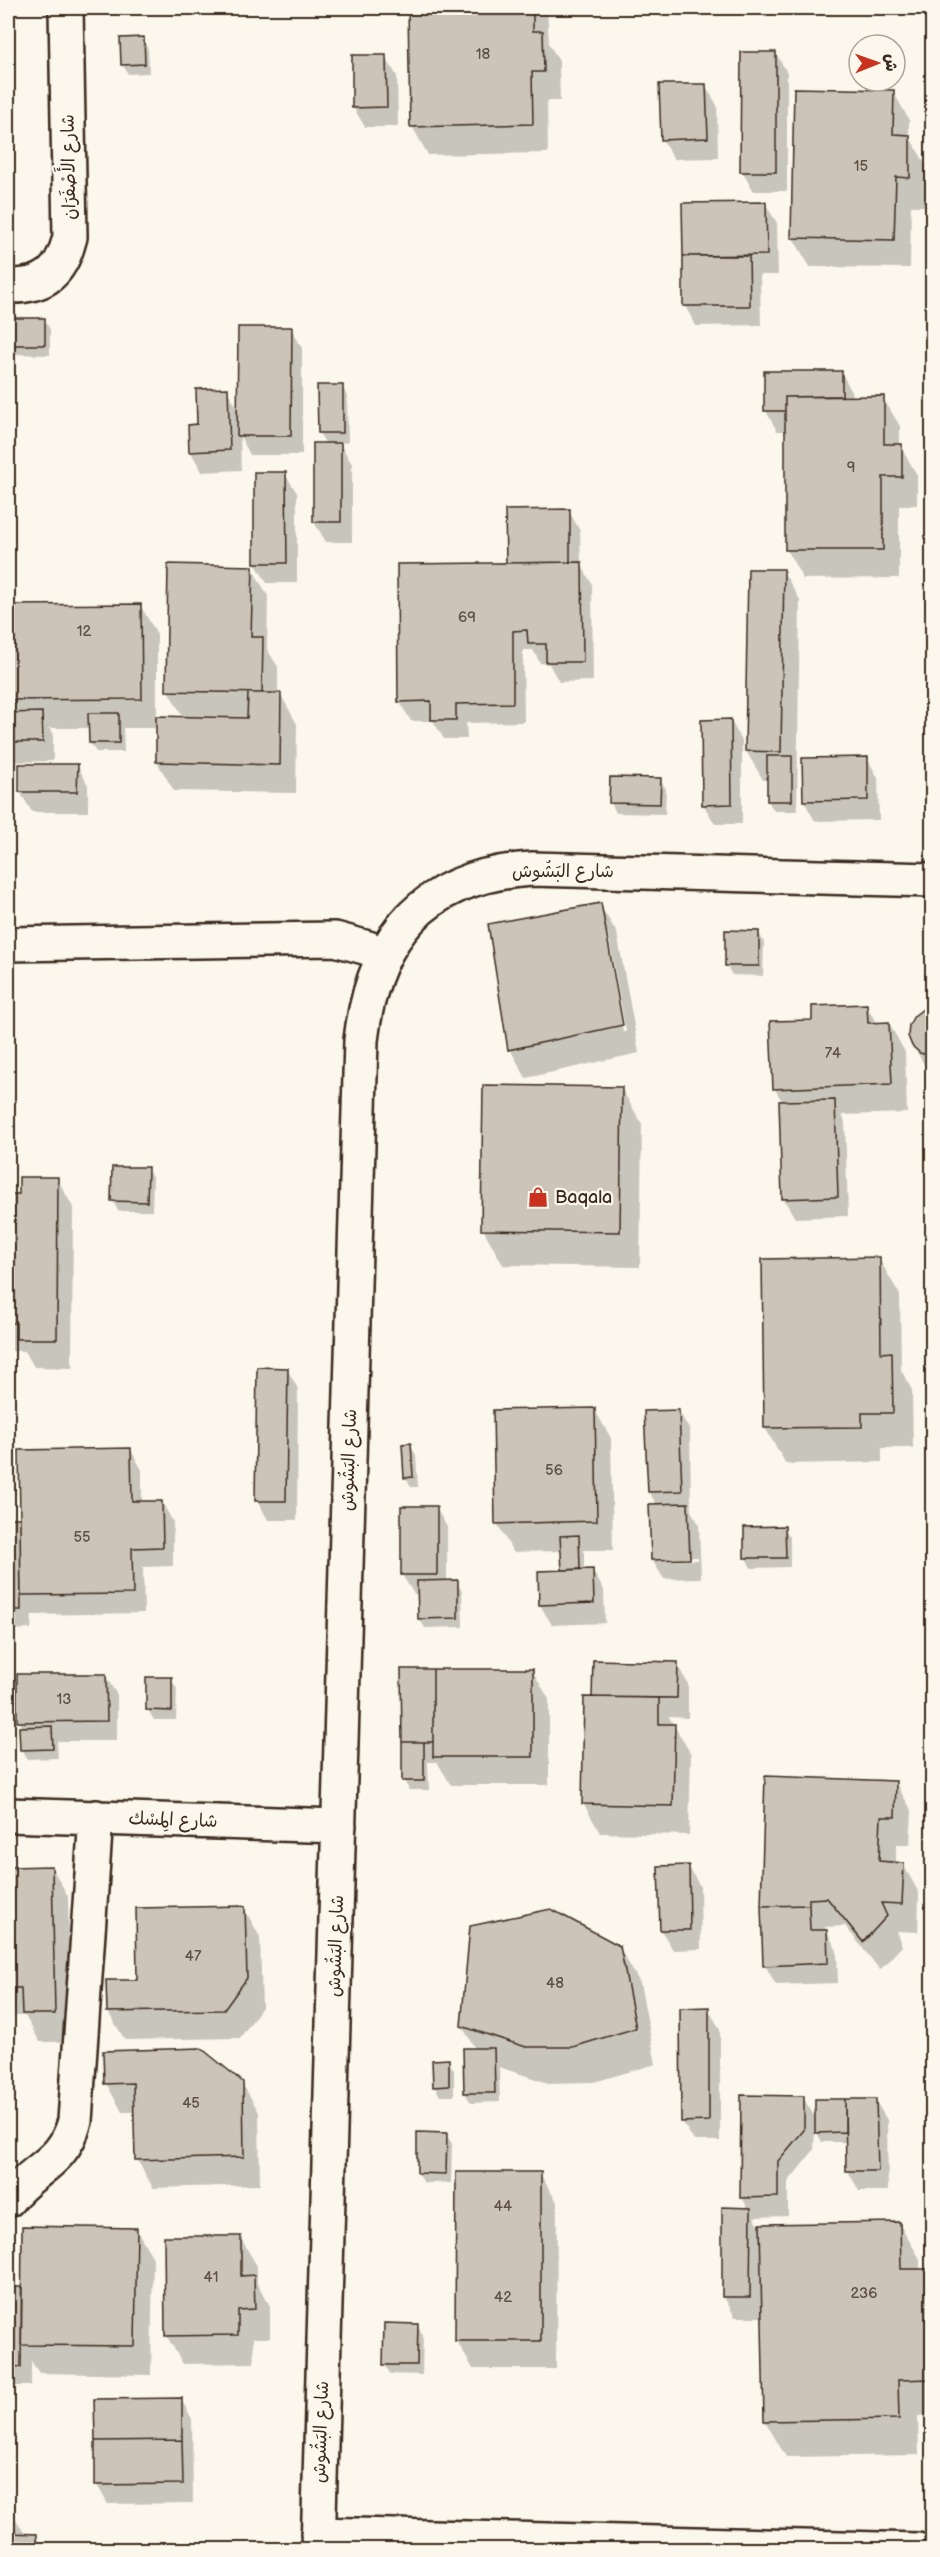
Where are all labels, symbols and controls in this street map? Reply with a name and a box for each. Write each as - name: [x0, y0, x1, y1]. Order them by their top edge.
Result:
- north arrow: [847, 33, 907, 93]
- house number: 18: [476, 45, 491, 64]
- text: ش: [881, 54, 900, 72]
- street label: شارع الأَصْفَرَان: [52, 114, 81, 220]
- house number: 15: [854, 157, 868, 176]
- house number: 9: [847, 458, 855, 477]
- house number: 69: [458, 608, 476, 627]
- house number: 12: [77, 622, 91, 641]
- street label: شارع البَشُوش: [512, 859, 614, 883]
- house number: 74: [825, 1044, 841, 1063]
- shop icon: Baqala: [526, 1185, 550, 1209]
- place label: Baqala: [555, 1187, 612, 1208]
- street label: شارع البَشُوش: [335, 1409, 362, 1511]
- house number: 56: [545, 1461, 563, 1480]
- house number: 55: [73, 1528, 91, 1547]
- house number: 13: [56, 1690, 72, 1709]
- street label: شارع المِسْك: [128, 1808, 218, 1833]
- street label: شارع البَشُوش: [322, 1895, 349, 1997]
- house number: 47: [185, 1947, 202, 1966]
- house number: 48: [546, 1974, 564, 1993]
- house number: 45: [182, 2094, 200, 2113]
- house number: 44: [494, 2197, 512, 2216]
- house number: 41: [204, 2268, 218, 2287]
- house number: 236: [851, 2284, 877, 2303]
- house number: 42: [494, 2288, 512, 2307]
- street label: شارع البَشُوش: [307, 2381, 334, 2483]

